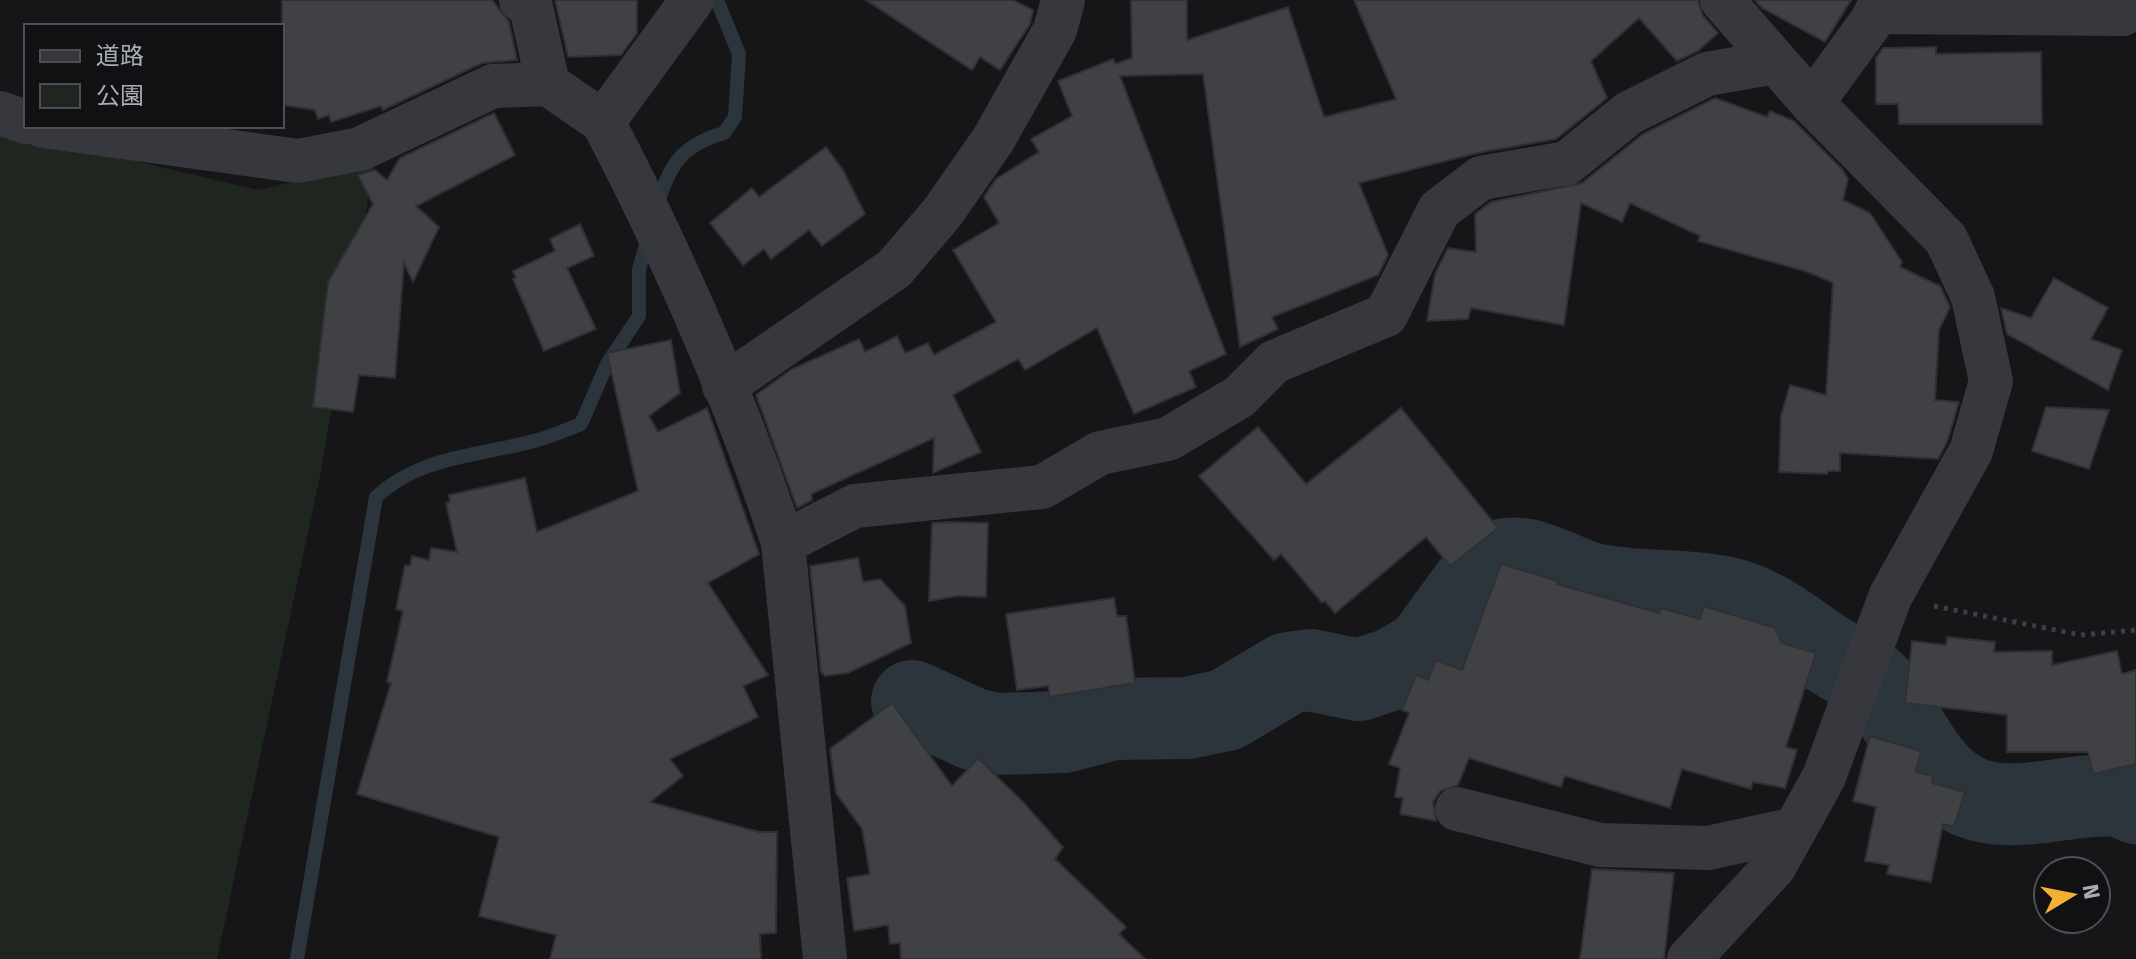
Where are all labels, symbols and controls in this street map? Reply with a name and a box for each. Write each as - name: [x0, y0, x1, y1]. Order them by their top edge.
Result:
- legend: [24, 24, 284, 128]
- text: 道路: [96, 42, 144, 70]
- text: 公園: [96, 82, 144, 110]
- north arrow: [2032, 855, 2112, 935]
- text: N: [2077, 882, 2106, 901]

